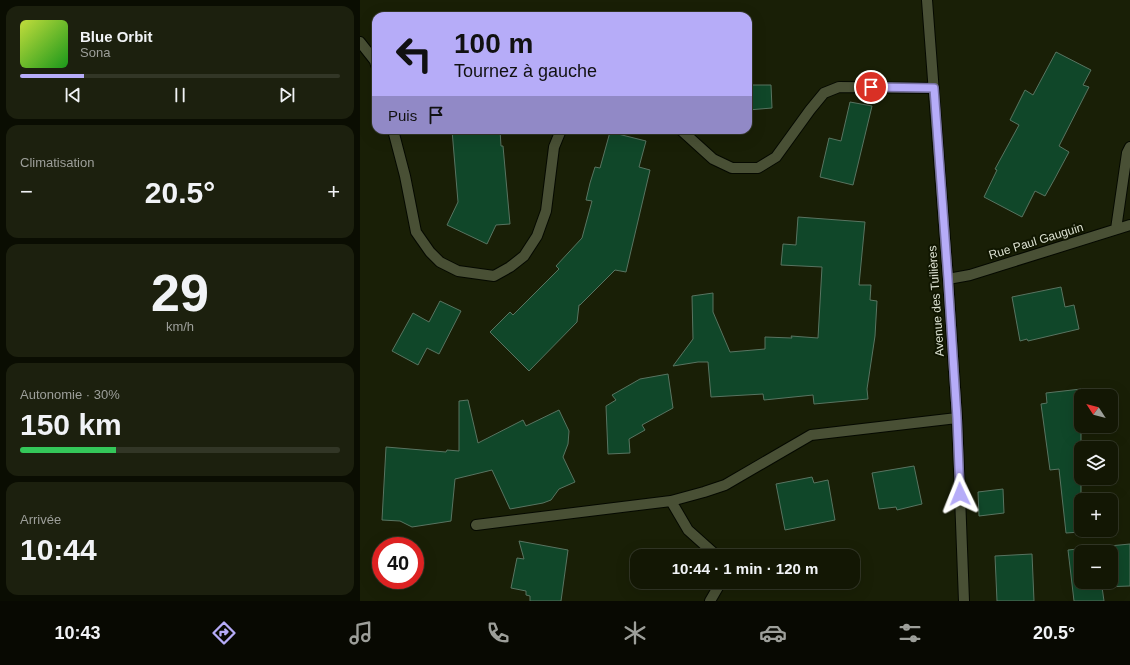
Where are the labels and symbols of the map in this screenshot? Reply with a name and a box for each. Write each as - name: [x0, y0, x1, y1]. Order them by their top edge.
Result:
- pin: [854, 70, 888, 104]
- street label: Rue Paul Gauguin: [987, 220, 1085, 262]
- street label: Avenue des Tuilières: [925, 245, 947, 357]
- north arrow: [1074, 389, 1118, 433]
- position arrow: [939, 473, 981, 515]
- speed limit sign: 40: [372, 537, 424, 589]

